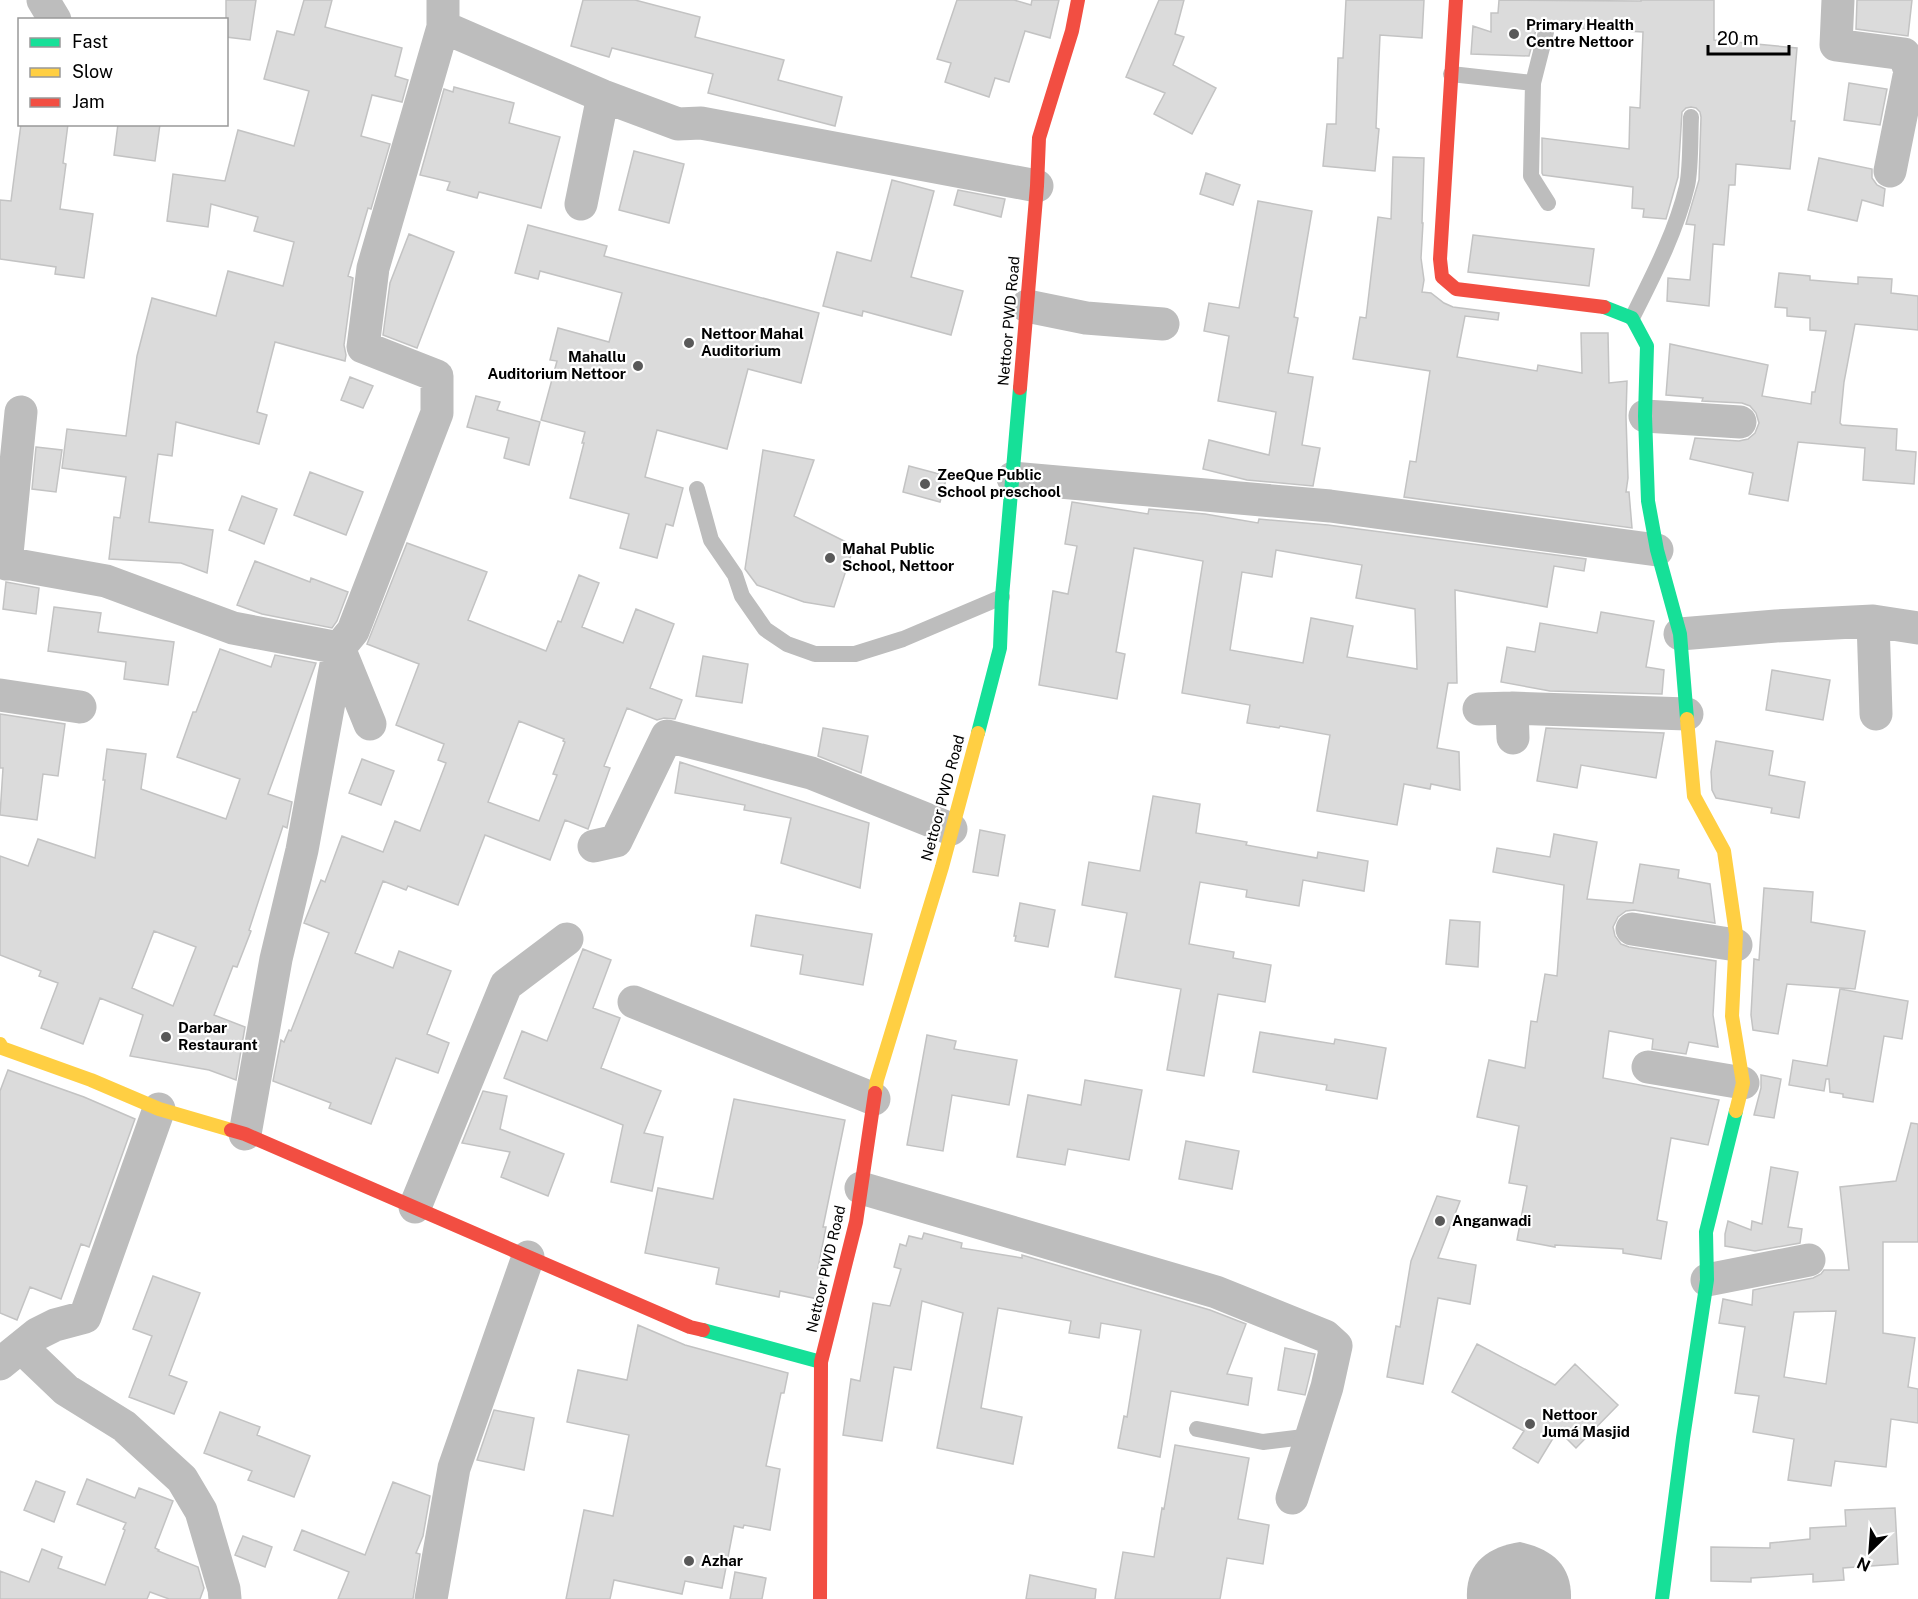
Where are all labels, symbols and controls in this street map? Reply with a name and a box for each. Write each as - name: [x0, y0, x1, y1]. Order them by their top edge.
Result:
- place label: Primary Health Centre Nettoor: [1526, 16, 1634, 50]
- legend: [18, 18, 228, 126]
- scale bar: [1708, 18, 1789, 56]
- marker: Primary Health Centre Nettoor: [1507, 27, 1521, 41]
- text: 20 m: [1717, 28, 1759, 49]
- text: Fast: [72, 31, 108, 52]
- text: Slow: [72, 61, 113, 82]
- text: Jam: [72, 91, 105, 112]
- street label: Nettoor PWD Road: [994, 255, 1023, 386]
- place label: Nettoor Mahal Auditorium: [701, 325, 804, 359]
- marker: Nettoor Mahal Auditorium: [682, 336, 696, 350]
- place label: Mahallu Auditorium Nettoor: [487, 348, 626, 382]
- marker: Mahallu Auditorium Nettoor: [631, 359, 645, 373]
- place label: ZeeQue Public School preschool: [937, 466, 1061, 500]
- marker: ZeeQue Public School preschool: [918, 477, 932, 491]
- place label: Mahal Public School, Nettoor: [842, 540, 954, 574]
- marker: Mahal Public School, Nettoor: [823, 551, 837, 565]
- street label: Nettoor PWD Road: [917, 733, 968, 863]
- place label: Darbar Restaurant: [178, 1019, 258, 1053]
- marker: Darbar Restaurant: [159, 1030, 173, 1044]
- street label: Nettoor PWD Road: [803, 1204, 848, 1334]
- place label: Anganwadi: [1452, 1212, 1531, 1229]
- marker: Anganwadi: [1433, 1214, 1447, 1228]
- place label: Nettoor Jumá Masjid: [1542, 1406, 1630, 1440]
- marker: Nettoor Jumá Masjid: [1523, 1417, 1537, 1431]
- north arrow: [1840, 1521, 1900, 1581]
- place label: Azhar: [701, 1552, 743, 1569]
- text: N: [1854, 1553, 1874, 1575]
- marker: Azhar: [682, 1554, 696, 1568]

